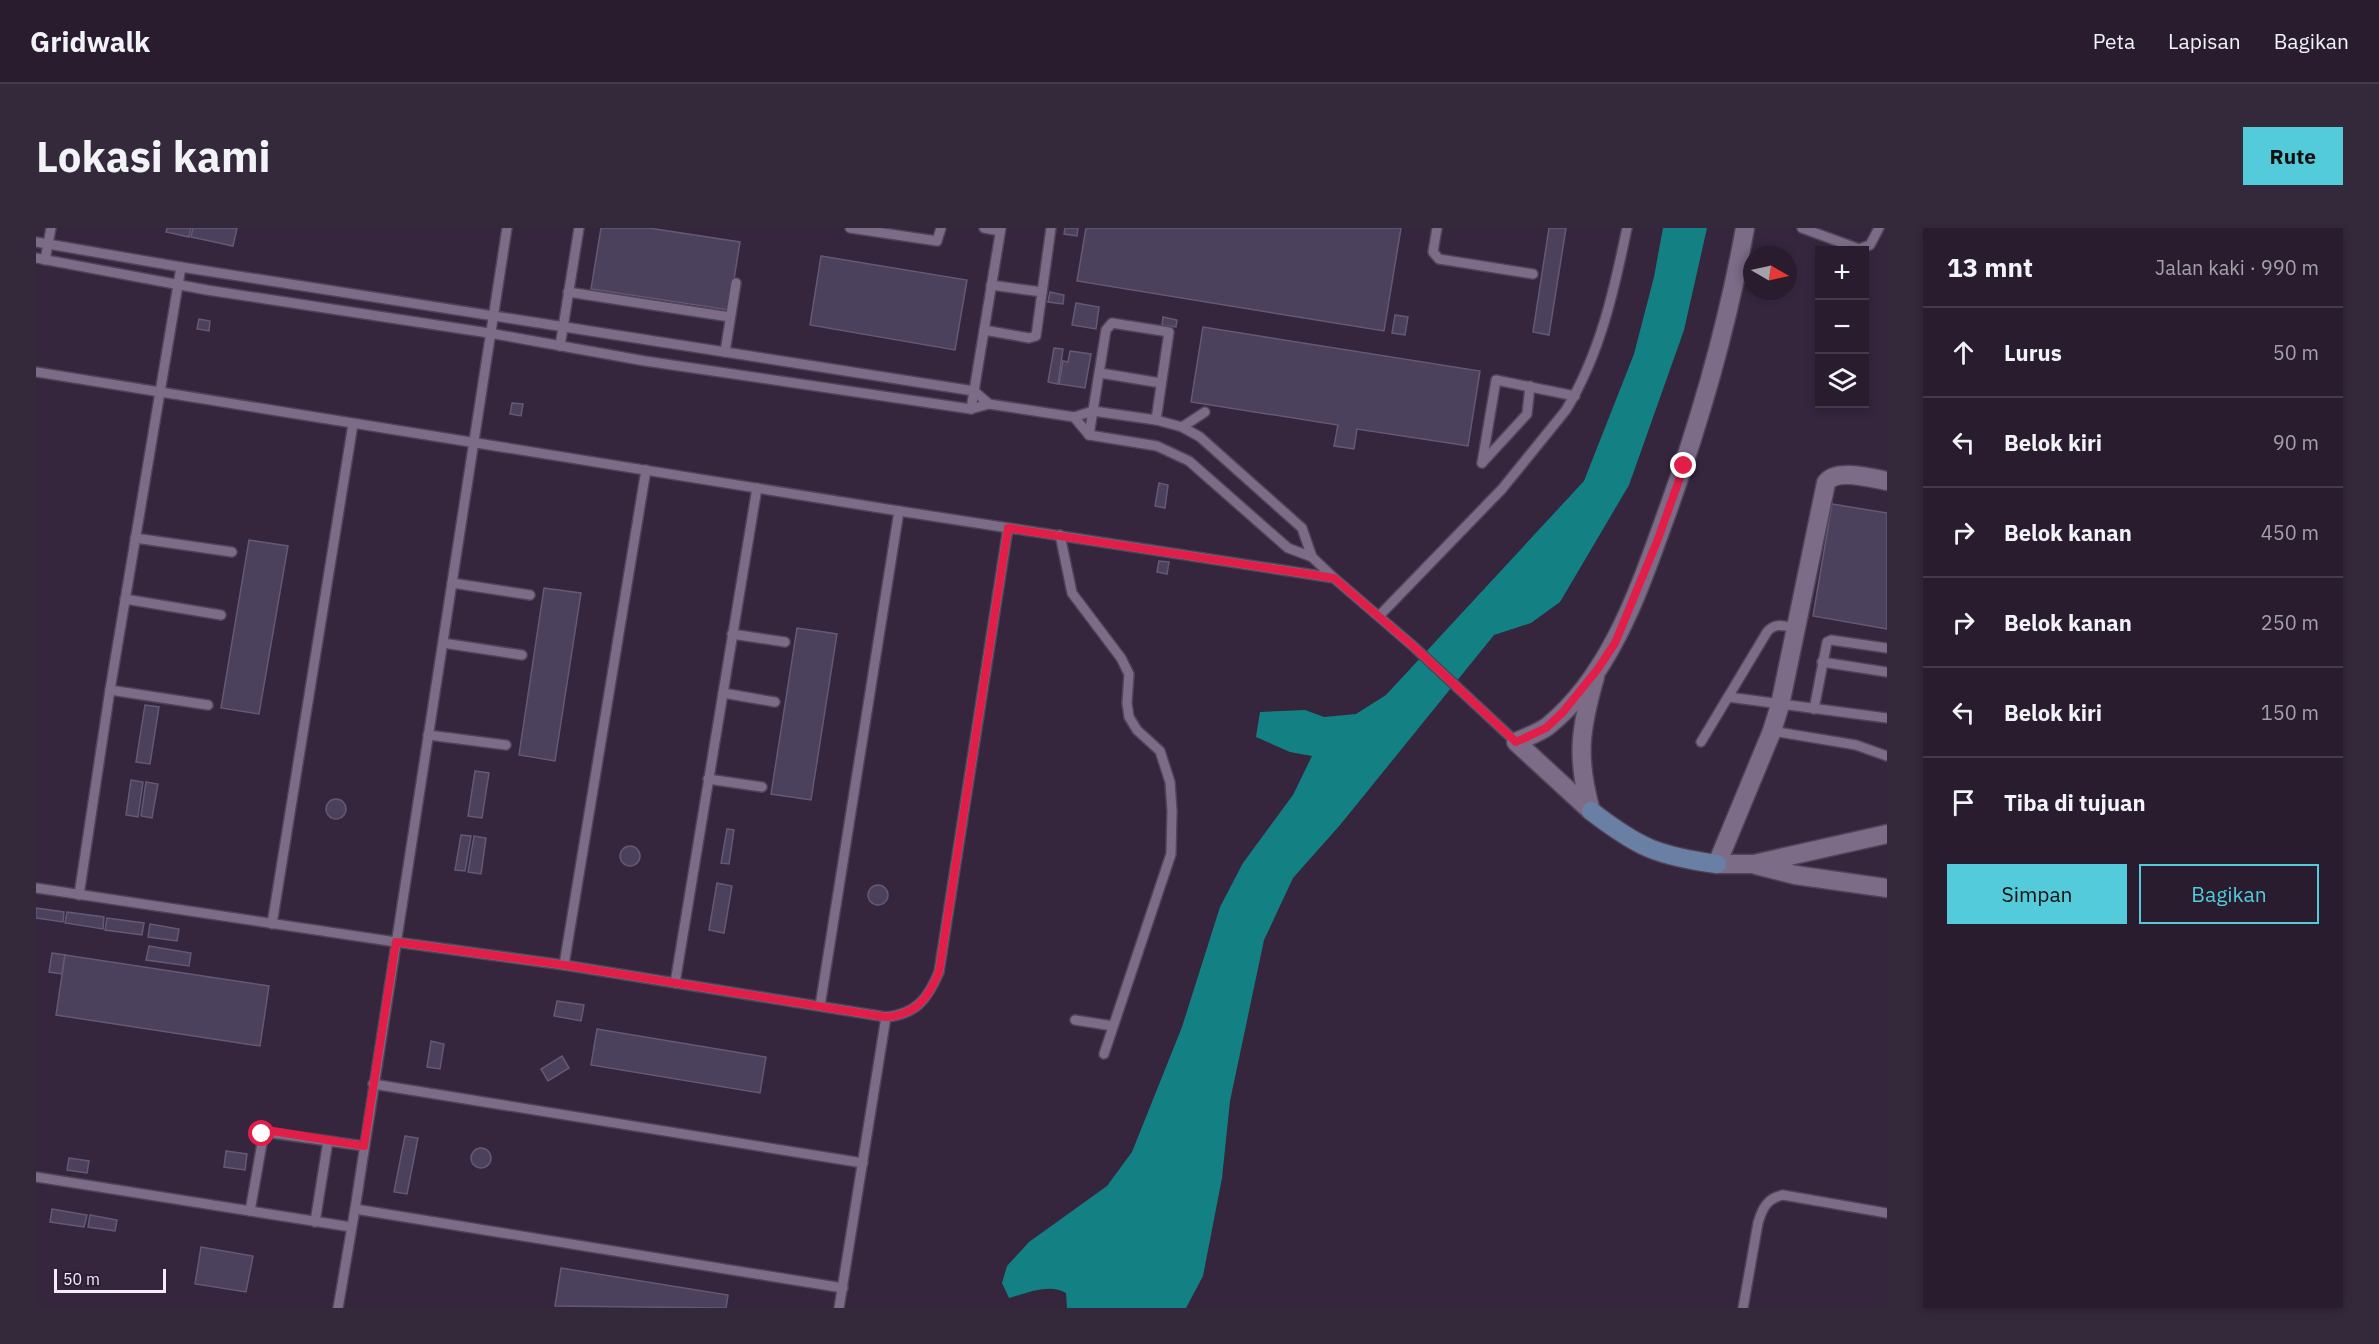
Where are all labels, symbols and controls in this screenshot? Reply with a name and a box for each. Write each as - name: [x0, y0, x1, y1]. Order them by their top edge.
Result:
- text: Gridwalk: [30, 23, 150, 60]
- text: Peta: [2093, 27, 2135, 55]
- text: Lapisan: [2168, 27, 2241, 55]
- text: Bagikan: [2274, 27, 2349, 55]
- button: Rute: [2243, 127, 2343, 185]
- text: Lokasi kami: [36, 129, 270, 184]
- north arrow: [1743, 246, 1797, 300]
- map controls: [1815, 246, 1869, 408]
- button: +: [1815, 246, 1869, 300]
- text: 13 mnt: [1947, 250, 2033, 284]
- text: Jalan kaki · 990 m: [2155, 254, 2319, 281]
- button: −: [1815, 300, 1869, 354]
- icon: ahead: [1947, 336, 1980, 369]
- text: Lurus: [2004, 338, 2062, 367]
- text: 50 m: [2273, 339, 2319, 366]
- button: layers: [1815, 354, 1869, 408]
- icon: left: [1947, 426, 1980, 459]
- text: Belok kiri: [2004, 428, 2102, 457]
- text: 90 m: [2273, 429, 2319, 456]
- route end: [1670, 452, 1696, 478]
- icon: right: [1947, 516, 1980, 549]
- text: Belok kanan: [2004, 518, 2132, 547]
- text: 450 m: [2261, 519, 2319, 546]
- icon: right: [1947, 606, 1980, 639]
- text: Belok kanan: [2004, 608, 2132, 637]
- text: 250 m: [2261, 609, 2319, 636]
- icon: left: [1947, 696, 1980, 729]
- text: Belok kiri: [2004, 698, 2102, 727]
- text: 150 m: [2261, 699, 2319, 726]
- icon: arrive: [1947, 786, 1980, 819]
- text: Tiba di tujuan: [2004, 788, 2146, 817]
- button: Simpan: [1947, 864, 2127, 924]
- button: Bagikan: [2139, 864, 2319, 924]
- route start: [248, 1120, 274, 1146]
- scale bar: [54, 1266, 166, 1294]
- text: 50 m: [63, 1269, 100, 1289]

